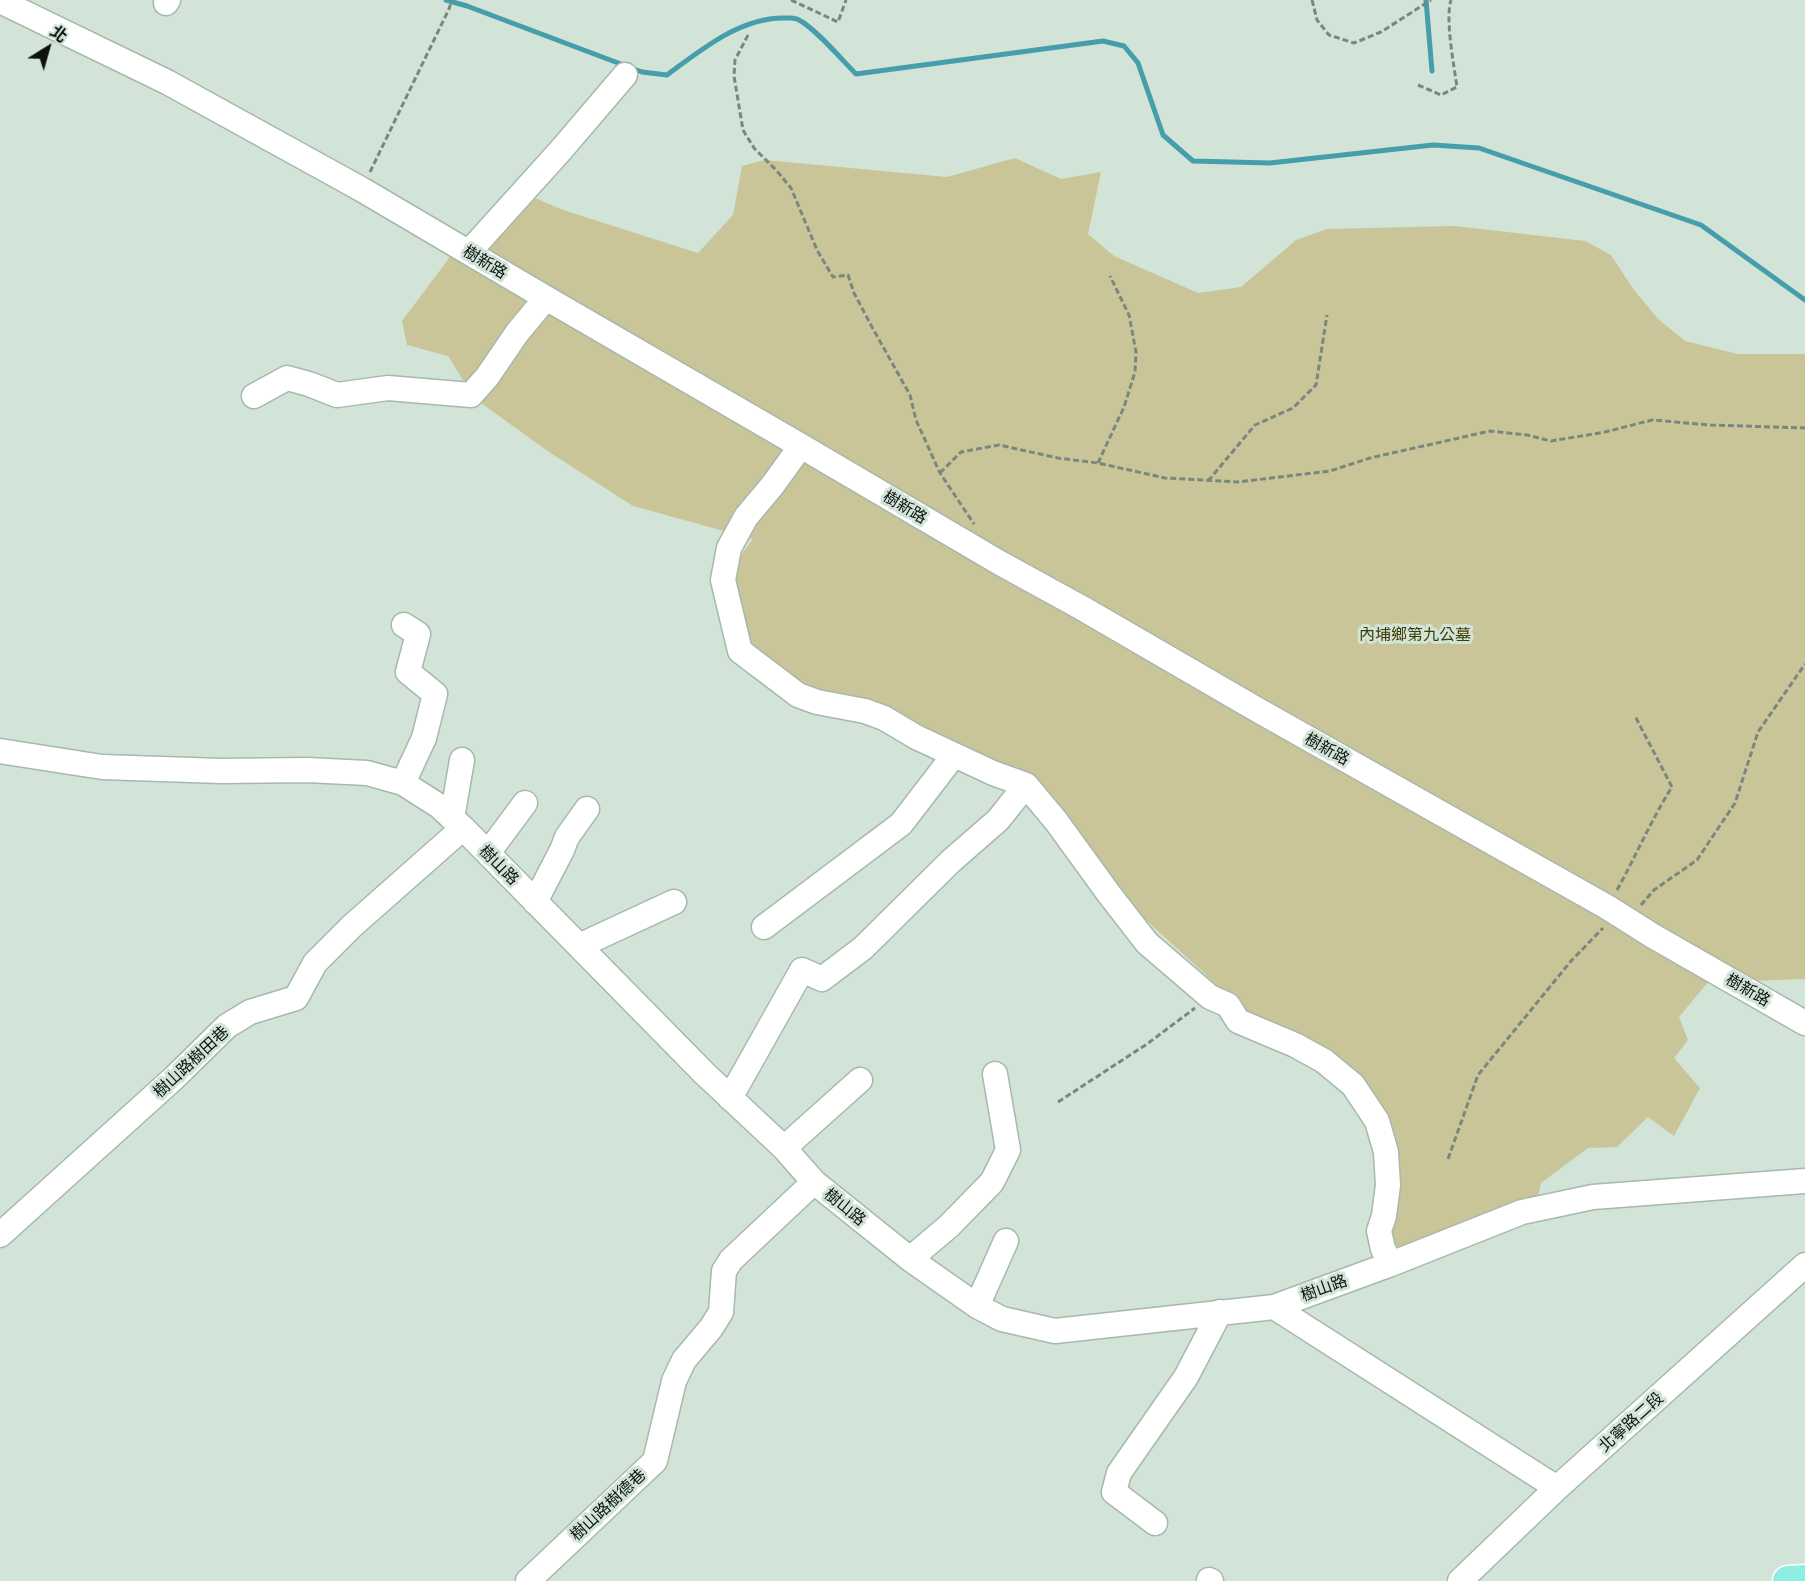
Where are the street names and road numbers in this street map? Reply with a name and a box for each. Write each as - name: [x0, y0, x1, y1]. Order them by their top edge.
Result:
- street label: 樹新路: [459, 241, 511, 283]
- street label: 樹新路: [879, 486, 931, 528]
- street label: 樹新路: [1301, 729, 1353, 769]
- street label: 樹山路: [475, 841, 523, 889]
- street label: 樹新路: [1722, 970, 1774, 1010]
- street label: 樹山路樹田巷: [149, 1022, 233, 1102]
- street label: 樹山路: [820, 1184, 870, 1230]
- street label: 樹山路: [1298, 1271, 1350, 1305]
- street label: 北寧路二段: [1595, 1388, 1667, 1456]
- street label: 樹山路樹德巷: [566, 1465, 650, 1545]

